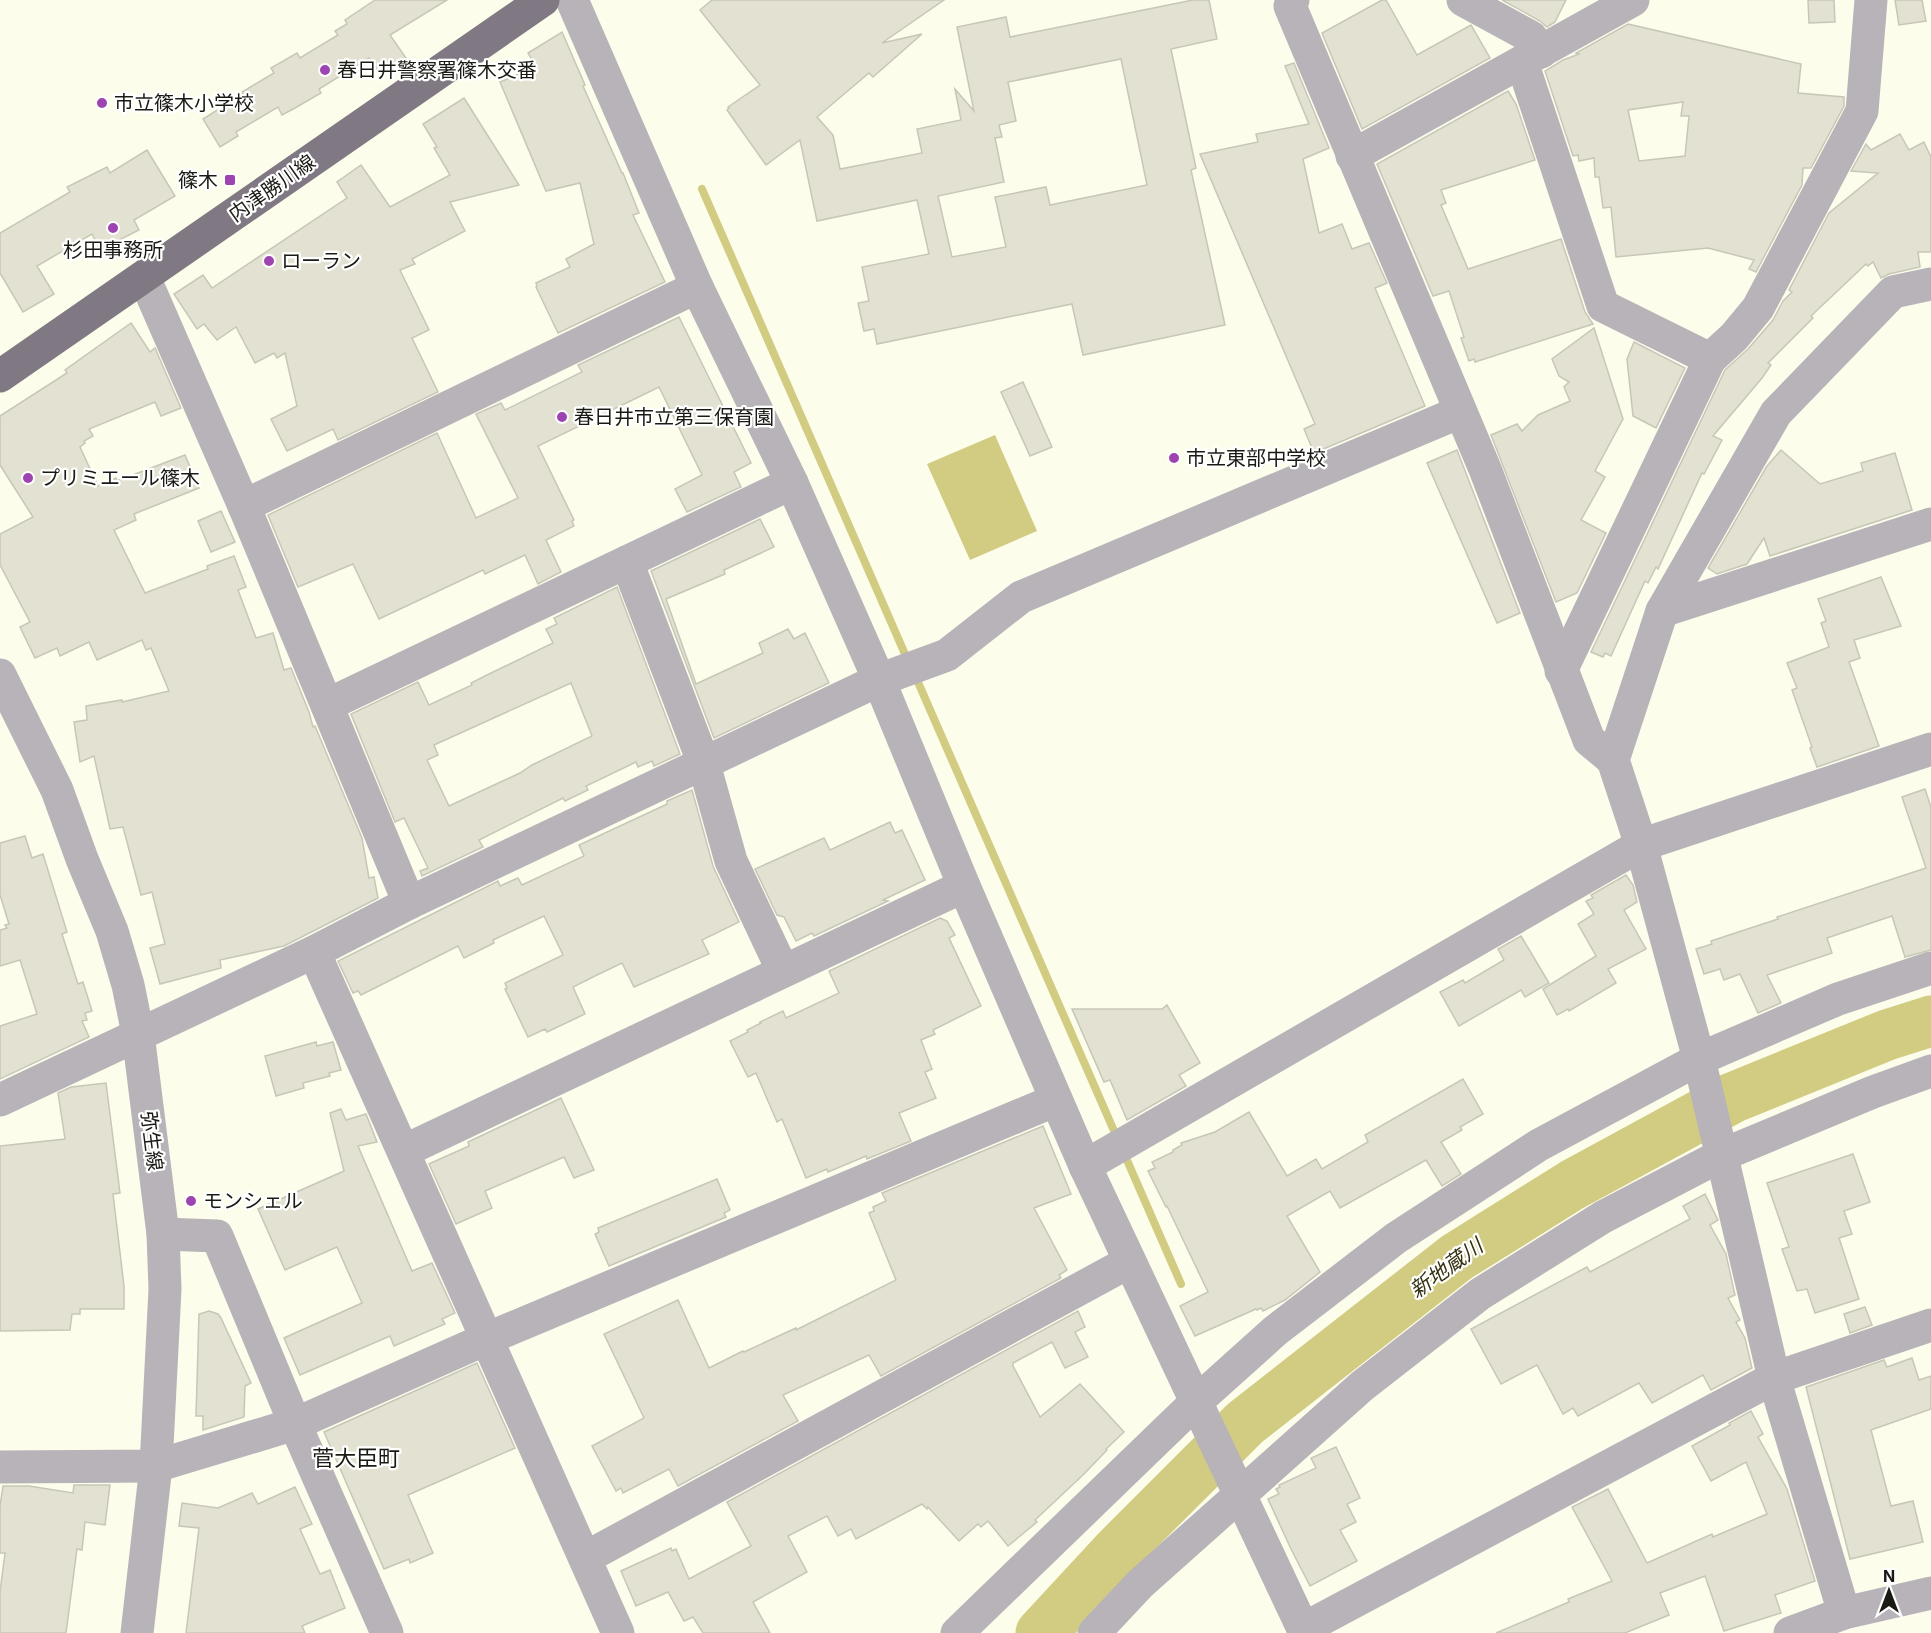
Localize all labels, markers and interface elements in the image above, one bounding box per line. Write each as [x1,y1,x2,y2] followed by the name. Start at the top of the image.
[337,58,537,82] place label: 春日井警察署篠木交番
[318,63,332,77] marker: 春日井警察署篠木交番
[114,91,254,115] place label: 市立篠木小学校
[95,96,109,110] marker: 市立篠木小学校
[224,149,320,227] street label: 内津勝川線
[178,168,218,192] place label: 篠木
[223,173,237,187] marker: 篠木
[106,221,120,235] marker: 杉田事務所
[63,238,163,262] place label: 杉田事務所
[281,249,361,273] place label: ローラン
[262,254,276,268] marker: ローラン
[574,405,774,429] place label: 春日井市立第三保育園
[555,410,569,424] marker: 春日井市立第三保育園
[1186,446,1326,470] place label: 市立東部中学校
[1167,451,1181,465] marker: 市立東部中学校
[40,466,200,490] place label: プリミエール篠木
[21,471,35,485] marker: プリミエール篠木
[136,1110,168,1172] street label: 弥生線
[203,1189,303,1213] place label: モンシェル
[184,1194,198,1208] marker: モンシェル
[1405,1232,1489,1303] water label: 新地蔵川
[312,1445,400,1471] district label: 菅大臣町
[1859,1561,1919,1621] north arrow
[1883,1566,1895,1586] text: N

